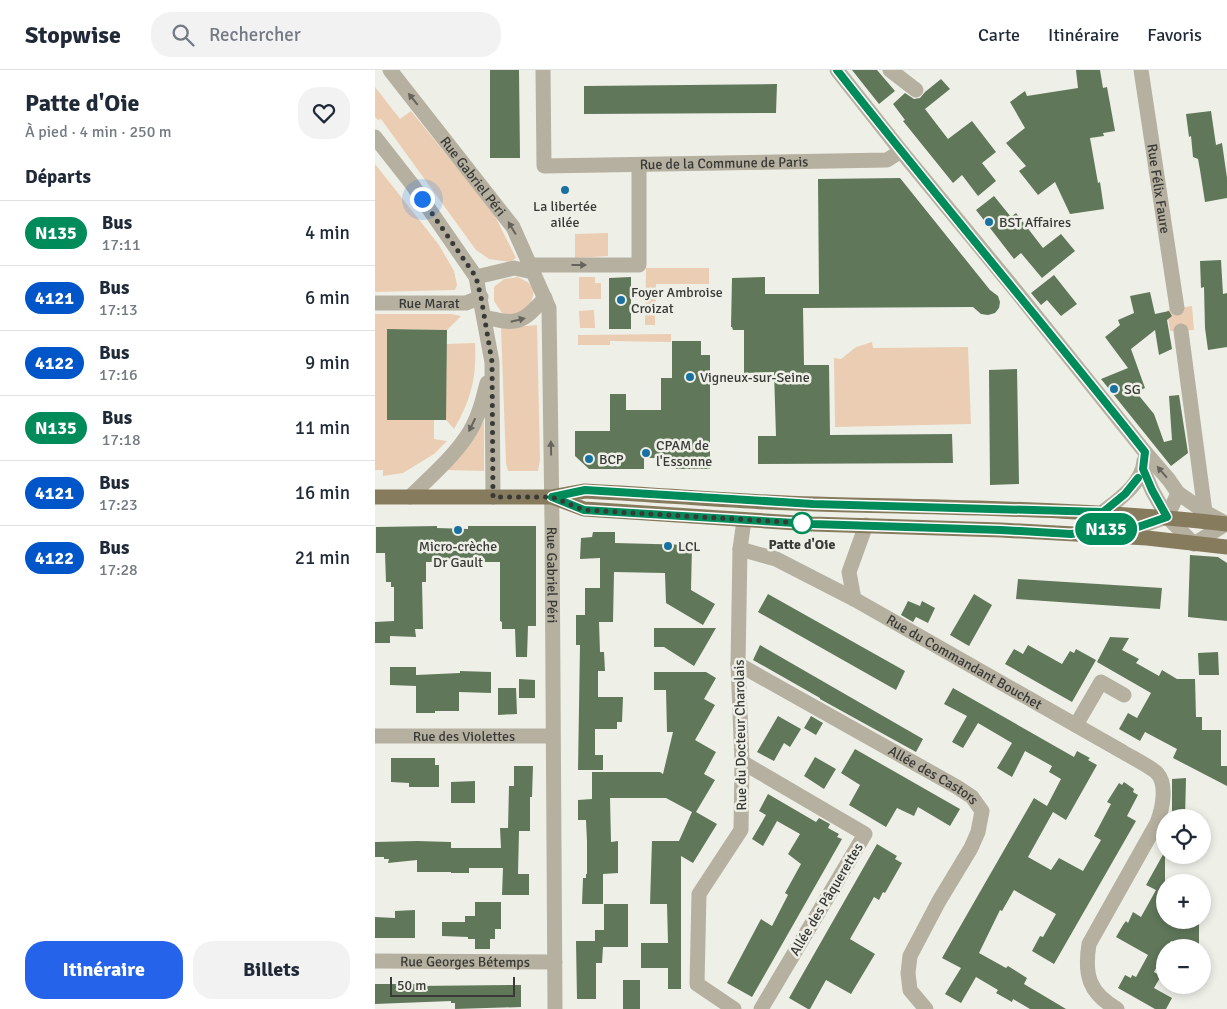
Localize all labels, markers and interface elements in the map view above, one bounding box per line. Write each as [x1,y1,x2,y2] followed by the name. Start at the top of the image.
[151,12,501,57] search box
[25,20,121,50] text: Stopwise
[169,21,197,49] icon: search
[209,23,301,47] text: Rechercher
[978,24,1020,46] text: Carte
[1048,24,1119,46] text: Itinéraire
[1147,24,1202,46] text: Favoris
[298,87,350,139] button: heart
[25,88,140,118] text: Patte d'Oie
[408,93,419,106] one-way arrow
[25,122,172,142] text: À pied · 4 min · 250 m
[436,133,509,220] street label: Rue Gabriel Péri
[1143,143,1174,235] street label: Rue Félix Faure
[639,153,808,173] street label: Rue de la Commune de Paris
[25,165,91,189] text: Départs
[559,184,571,196] marker: La libertée ailée
[410,187,435,212] your location
[533,198,597,231] place label: La libertée ailée
[102,211,132,235] text: Bus
[999,214,1071,231] place label: BST Affaires
[983,216,995,228] marker: BST Affaires
[305,221,350,245] text: 4 min
[508,221,517,234] one-way arrow
[35,222,77,244] text: N135
[102,235,141,255] text: 17:11
[571,261,587,269] one-way arrow
[99,276,129,300] text: Bus
[631,284,723,317] place label: Foyer Ambroise Croizat
[305,286,350,310] text: 6 min
[35,287,74,309] text: 4121
[615,294,627,306] marker: Foyer Ambroise Croizat
[398,295,460,312] street label: Rue Marat
[99,300,138,320] text: 17:13
[511,316,526,324] one-way arrow
[99,341,129,365] text: Bus
[305,351,350,375] text: 9 min
[35,352,74,374] text: 4122
[99,365,138,385] text: 17:16
[700,369,810,386] place label: Vigneux-sur-Seine
[684,371,696,383] marker: Vigneux-sur-Seine
[1124,381,1141,398] place label: SG
[1108,383,1120,395] marker: SG
[102,406,132,430] text: Bus
[295,416,350,440] text: 11 min
[35,417,77,439] text: N135
[468,418,476,432] one-way arrow
[102,430,141,450] text: 17:18
[656,437,712,470] place label: CPAM de l'Essonne
[547,440,555,456] one-way arrow
[640,447,652,459] marker: CPAM de l'Essonne
[599,451,624,468] place label: BCP
[583,453,595,465] marker: BCP
[1157,466,1168,479] one-way arrow
[99,471,129,495] text: Bus
[295,481,350,505] text: 16 min
[35,482,74,504] text: 4121
[99,495,138,515] text: 17:23
[791,512,813,534] marker: Patte d'Oie
[1071,513,1141,545] line badge: N135
[1085,518,1127,540] text: N135
[452,524,464,536] marker: Micro-crèche Dr Gault
[543,527,561,623] street label: Rue Gabriel Péri
[99,536,129,560] text: Bus
[769,536,835,553] place label: Patte d'Oie
[419,538,497,571] place label: Micro-crèche Dr Gault
[678,538,701,555] place label: LCL
[662,540,674,552] marker: LCL
[295,546,350,570] text: 21 min
[35,547,74,569] text: 4122
[99,560,138,580] text: 17:28
[883,611,1045,713] street label: Rue du Commandant Bouchet
[731,659,750,811] street label: Rue du Docteur Charolais
[413,728,515,745] street label: Rue des Violettes
[885,742,982,808] street label: Allée des Castors
[1156,809,1211,994] map controls
[1156,809,1211,864] button: locate
[786,840,867,959] street label: Allée des Pâquerettes
[1156,874,1211,929] button: +
[1156,939,1211,994] button: −
[25,941,183,999] button: Itinéraire
[193,941,350,999] button: Billets
[400,953,530,971] street label: Rue Georges Bétemps
[390,974,515,997] scale bar
[397,977,426,994] text: 50 m

